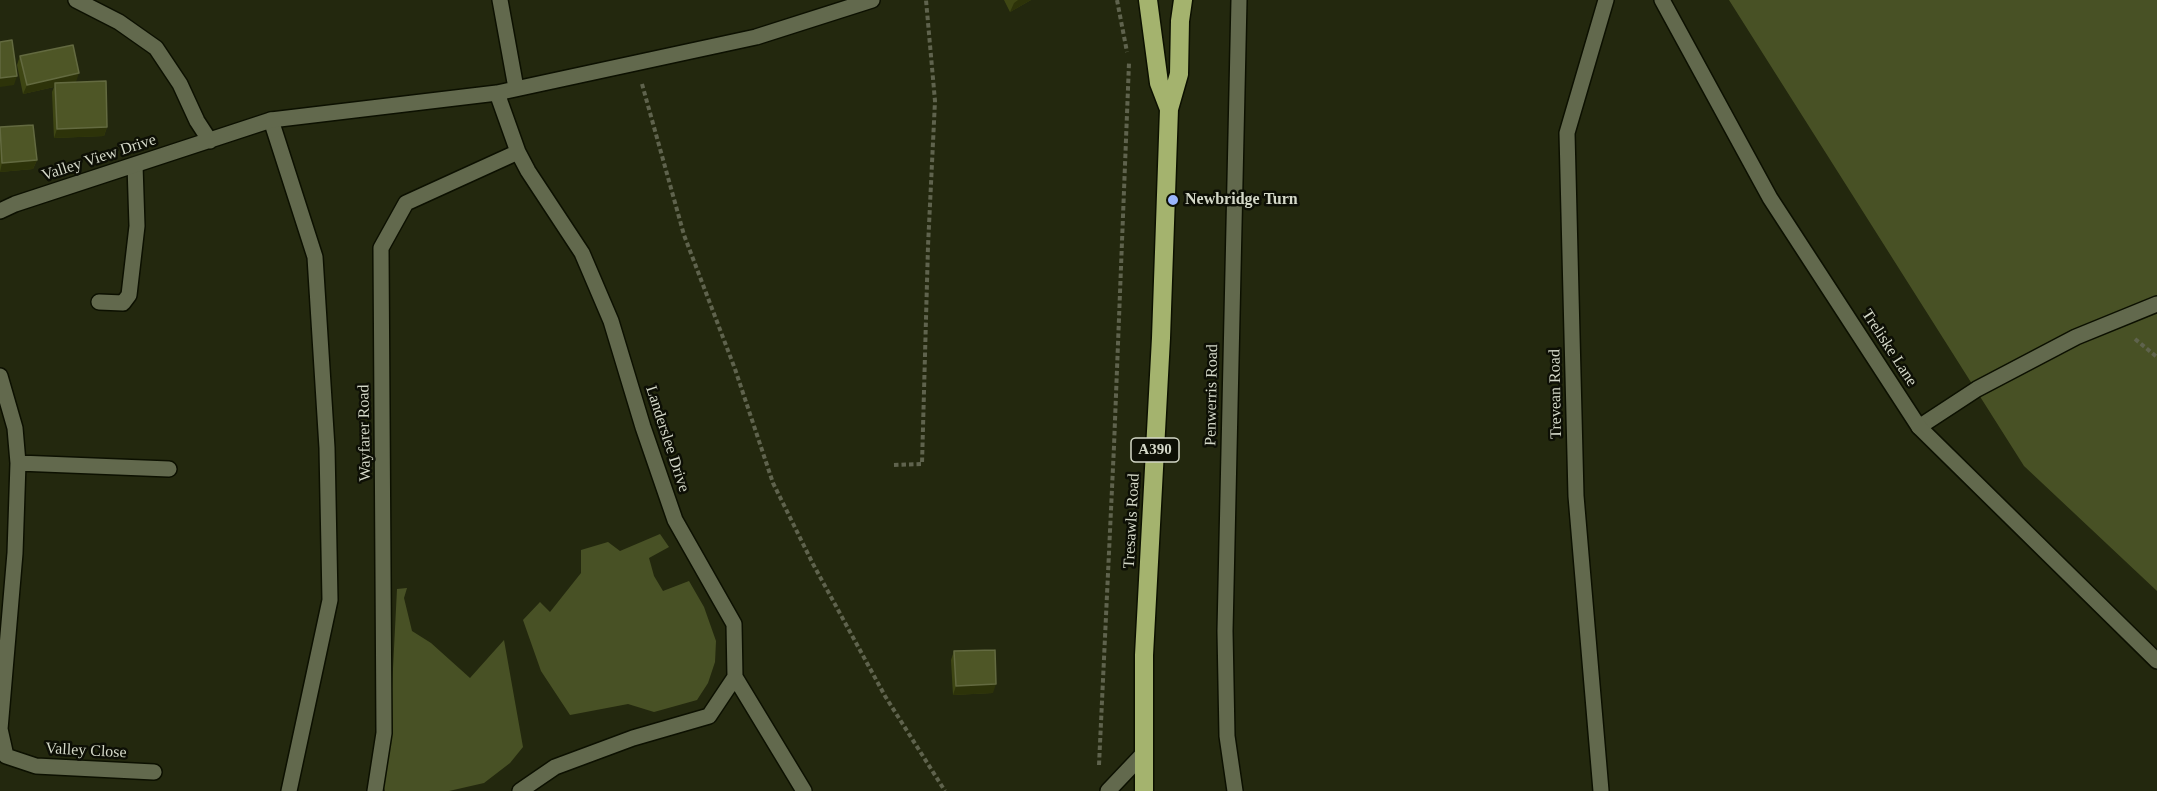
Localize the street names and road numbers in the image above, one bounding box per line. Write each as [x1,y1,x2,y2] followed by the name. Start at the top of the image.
[39,130,159,186] street label: Valley View Drive
[1857,306,1921,390] street label: Treliske Lane
[1202,344,1222,446] street label: Penwerris Road
[1546,349,1566,439] street label: Trevean Road
[641,383,693,495] street label: Landerslee Drive
[355,384,375,482] street label: Wayfarer Road
[1131,438,1179,462] road number: A390
[1120,473,1144,569] street label: Tresawls Road
[45,739,127,763] street label: Valley Close

